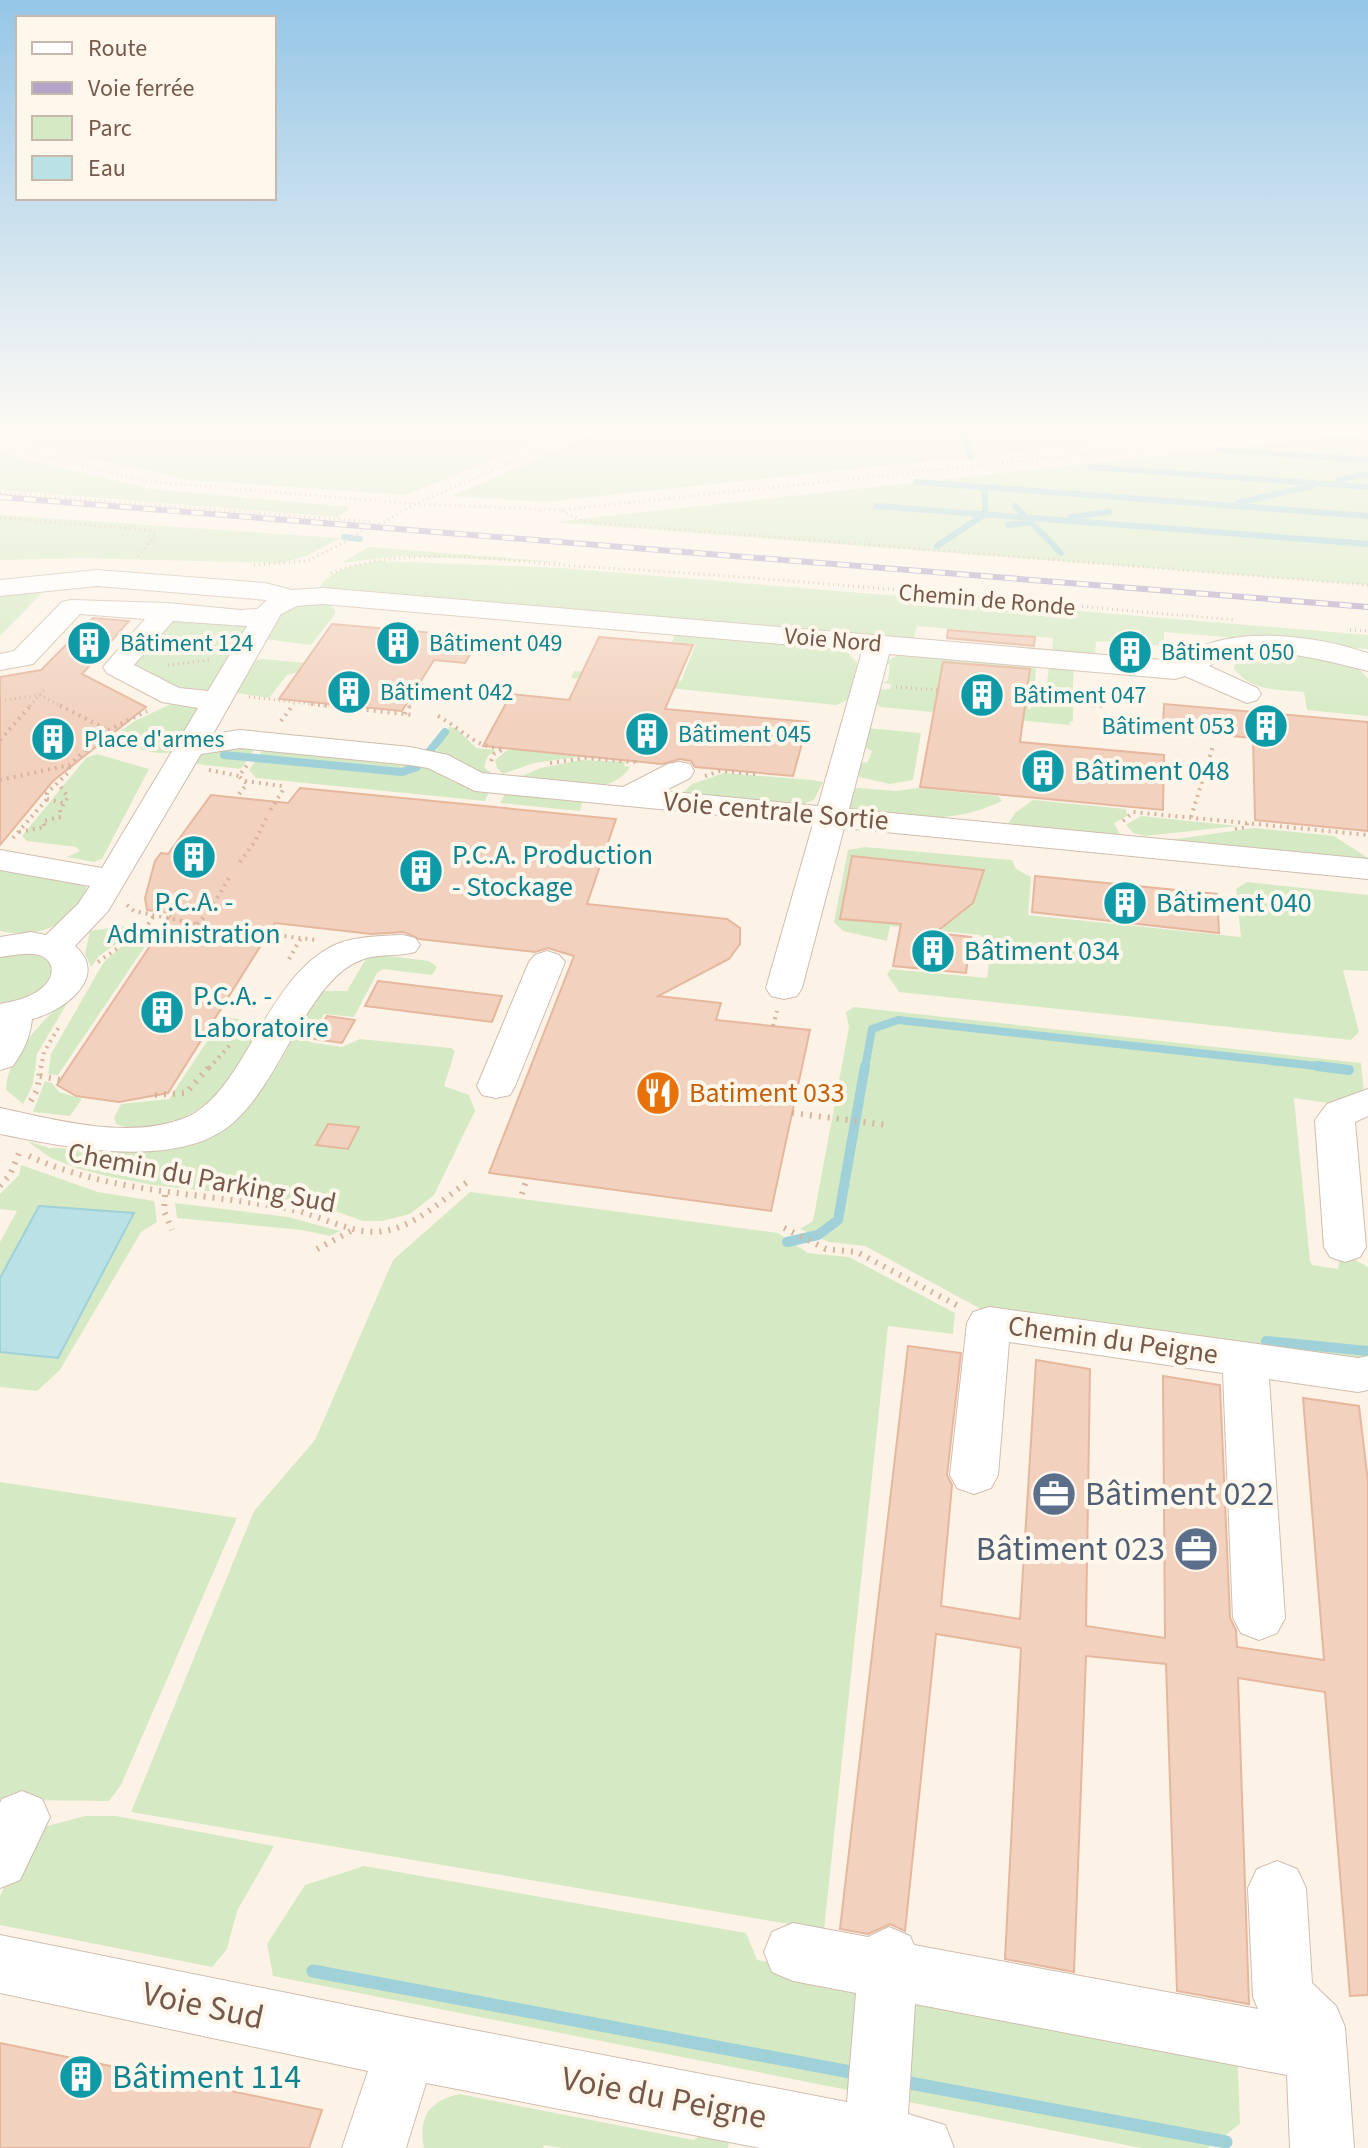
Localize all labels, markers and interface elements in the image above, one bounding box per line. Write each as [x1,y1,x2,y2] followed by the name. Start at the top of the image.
[16,16,276,200] legend
[88,31,147,66] text: Route
[88,71,195,106] text: Voie ferrée
[88,111,132,146] text: Parc
[88,151,126,186] text: Eau
[897,575,1077,625] street label: Chemin de Ronde
[783,618,883,662] street label: Voie Nord
[65,619,113,667] building icon: Bâtiment 124
[374,619,422,667] building icon: Bâtiment 049
[120,626,254,661] place label: Bâtiment 124
[429,626,563,661] place label: Bâtiment 049
[1106,628,1154,676] building icon: Bâtiment 050
[1161,635,1295,670] place label: Bâtiment 050
[325,668,373,716] building icon: Bâtiment 042
[958,671,1006,719] building icon: Bâtiment 047
[380,675,514,710] place label: Bâtiment 042
[1013,678,1147,713] place label: Bâtiment 047
[1242,702,1290,750] building icon: Bâtiment 053
[1101,709,1235,744] place label: Bâtiment 053
[623,710,671,758] building icon: Bâtiment 045
[29,715,77,763] building icon: Place d'armes
[678,717,812,752] place label: Bâtiment 045
[84,722,225,757] place label: Place d'armes
[1019,747,1067,795] building icon: Bâtiment 048
[1074,751,1230,791] place label: Bâtiment 048
[662,781,890,841] street label: Voie centrale Sortie
[170,833,218,881] building icon: P.C.A. - Administration
[452,835,653,907] place label: P.C.A. Production - Stockage
[397,847,445,895] building icon: P.C.A. Production - Stockage
[1101,879,1149,927] building icon: Bâtiment 040
[107,882,281,954] place label: P.C.A. - Administration
[1156,883,1312,923] place label: Bâtiment 040
[909,927,957,975] building icon: Bâtiment 034
[964,931,1120,971] place label: Bâtiment 034
[193,976,329,1048] place label: P.C.A. - Laboratoire
[138,988,186,1036] building icon: P.C.A. - Laboratoire
[634,1069,682,1117] restaurant icon: Batiment 033
[689,1073,845,1113] place label: Batiment 033
[64,1132,340,1224] street label: Chemin du Parking Sud
[1005,1305,1221,1375] street label: Chemin du Peigne
[1030,1470,1078,1518] office icon: Bâtiment 022
[1085,1470,1274,1519] place label: Bâtiment 022
[976,1525,1165,1574] place label: Bâtiment 023
[1172,1525,1220,1573] office icon: Bâtiment 023
[138,1969,268,2043] street label: Voie Sud
[57,2053,105,2101] building icon: Bâtiment 114
[112,2053,301,2102] place label: Bâtiment 114
[557,2054,771,2142] street label: Voie du Peigne

